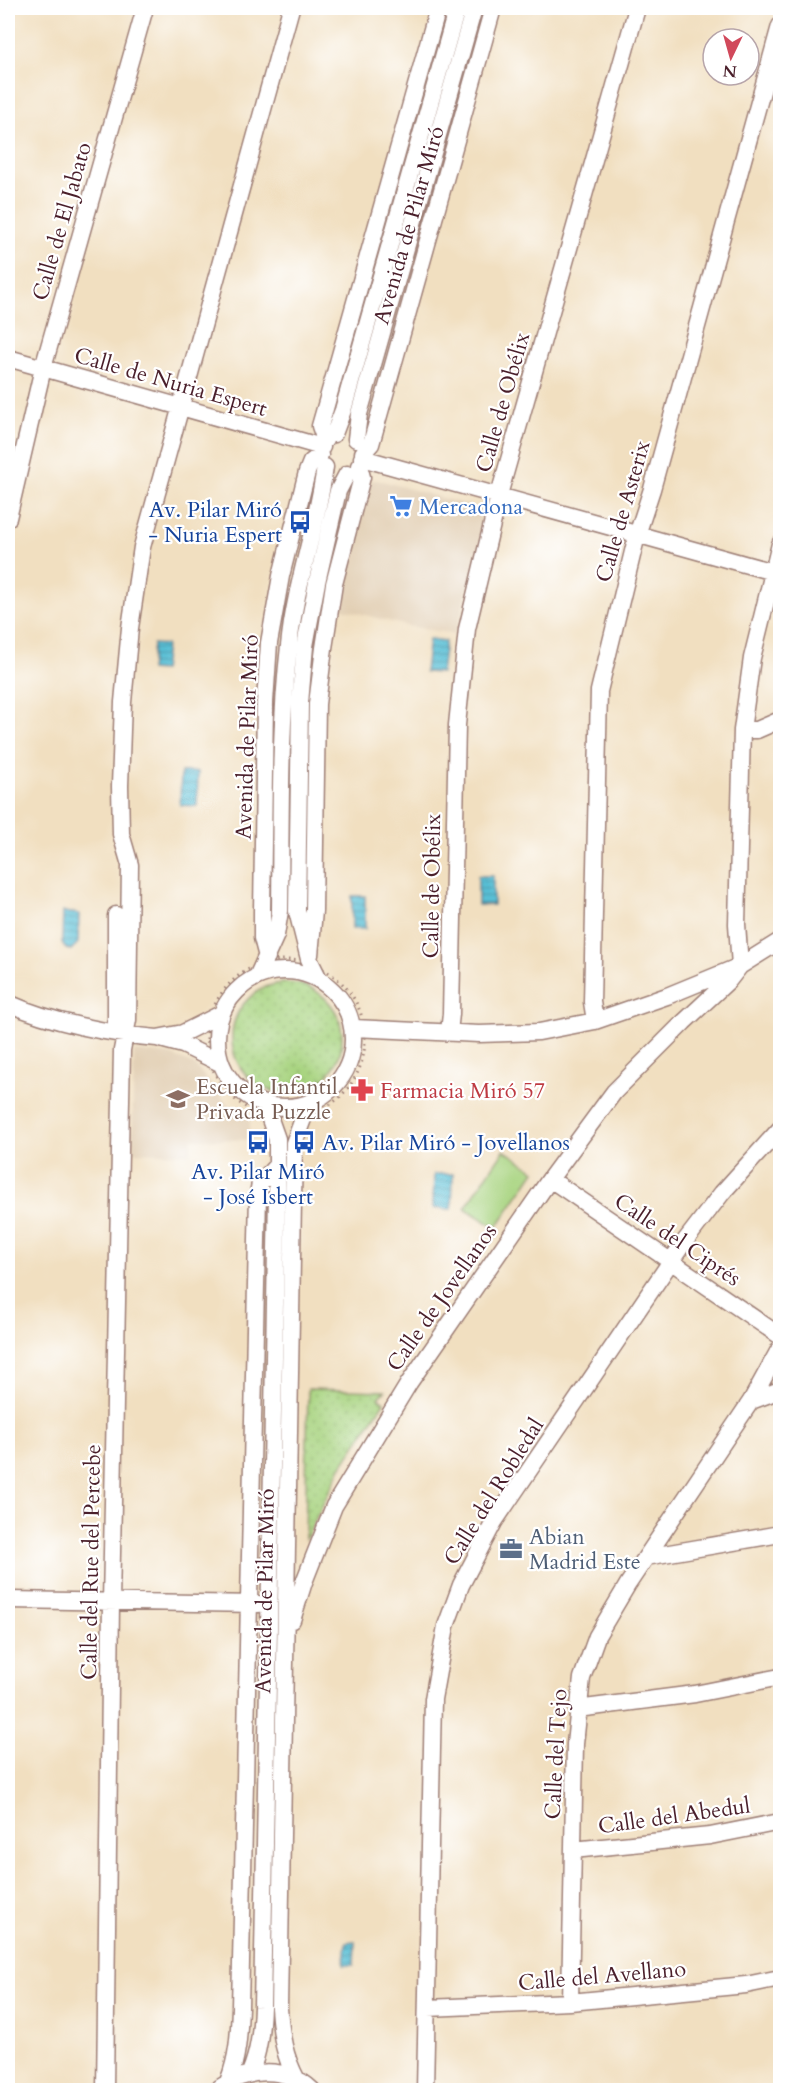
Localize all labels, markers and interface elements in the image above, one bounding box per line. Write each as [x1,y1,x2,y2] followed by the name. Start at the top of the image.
[701,27,761,87] north arrow
[722,59,738,83] text: N
[366,122,452,328] street label: Avenida de Pilar Miró
[25,139,99,304] street label: Calle de El Jabato
[469,329,537,476] street label: Calle de Obélix
[71,340,271,424] street label: Calle de Nuria Espert
[588,437,658,586] street label: Calle de Asterix
[419,492,523,522] place label: Mercadona
[388,493,414,519] supermarket icon: Mercadona
[148,495,282,550] place label: Av. Pilar Miró - Nuria Espert
[287,509,313,535] bus stop icon: Av. Pilar Miró - Nuria Espert
[228,634,266,840] street label: Avenida de Pilar Miró
[416,813,448,959] street label: Calle de Obélix
[196,1072,338,1127] place label: Escuela Infantil Privada Puzzle
[380,1076,545,1106] place label: Farmacia Miró 57
[349,1077,375,1103] pharmacy icon: Farmacia Miró 57
[165,1086,191,1112] school or university icon: Escuela Infantil Privada Puzzle
[322,1128,570,1158] place label: Av. Pilar Miró - Jovellanos
[245,1129,271,1155] bus stop icon: Av. Pilar Miró - José Isbert
[291,1129,317,1155] bus stop icon: Av. Pilar Miró - Jovellanos
[191,1157,325,1212] place label: Av. Pilar Miró - José Isbert
[608,1186,747,1293] street label: Calle del Ciprés
[380,1218,504,1377] street label: Calle de Jovellanos
[437,1412,551,1571] street label: Calle del Robledal
[74,1444,108,1680] street label: Calle del Rue del Percebe
[248,1488,282,1694] street label: Avenida de Pilar Miró
[529,1522,641,1577] place label: Abian Madrid Este
[498,1536,524,1562] office icon: Abian Madrid Este
[538,1688,574,1820] street label: Calle del Tejo
[596,1790,753,1842] street label: Calle del Abedul
[517,1954,687,1998] street label: Calle del Avellano

